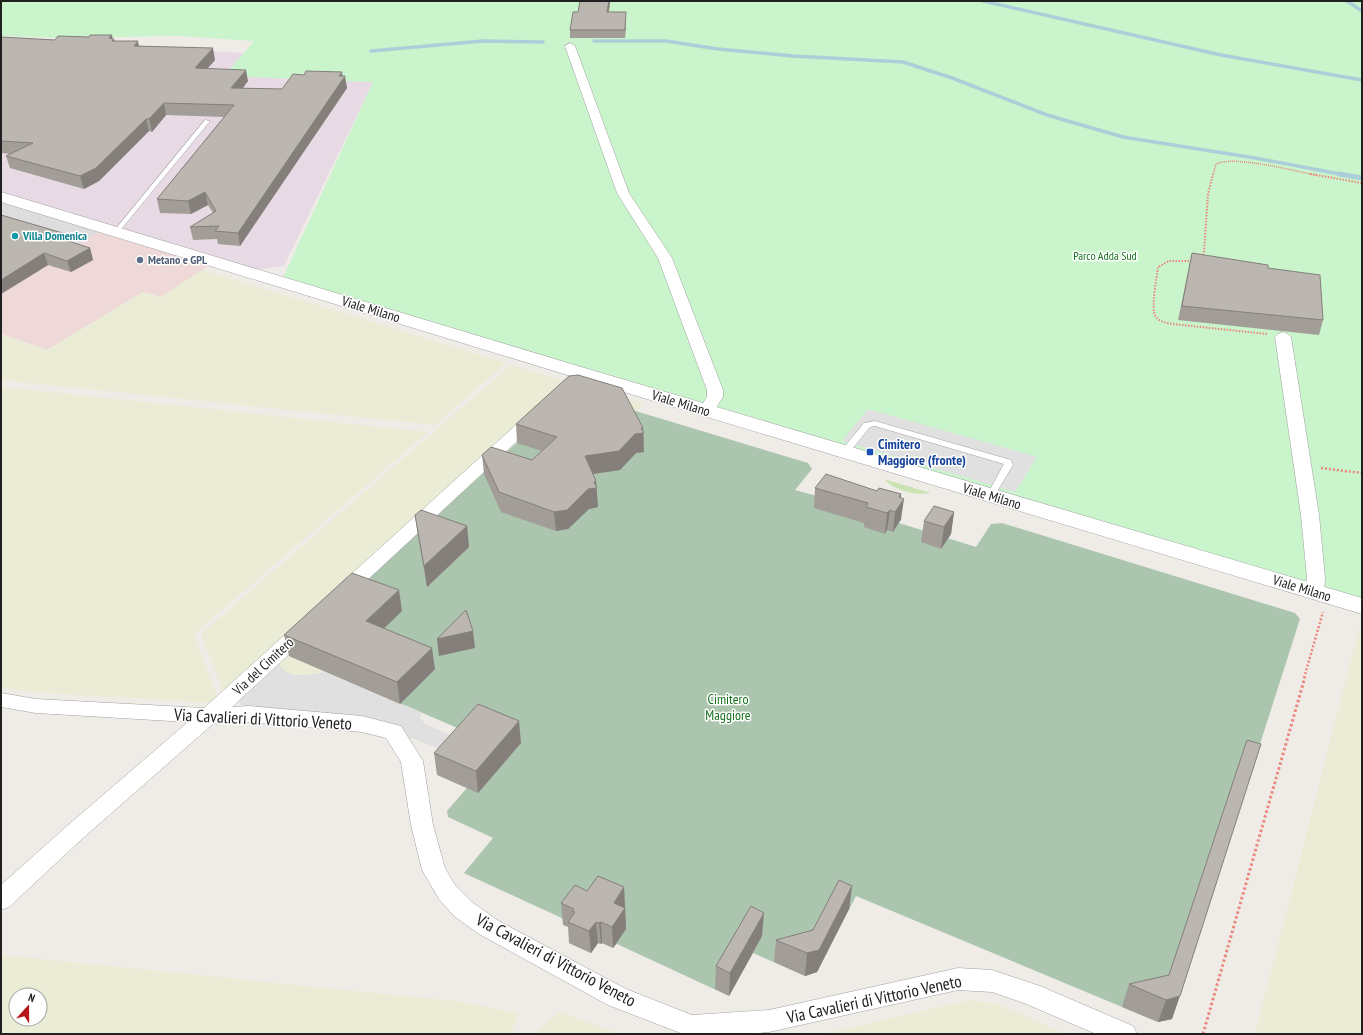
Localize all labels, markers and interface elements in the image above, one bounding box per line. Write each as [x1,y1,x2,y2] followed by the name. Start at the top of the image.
[22,228,87,243] place label: Villa Domenica
[10,231,20,241] marker: Villa Domenica
[1073,248,1137,263] park label: Parco Adda Sud
[148,252,207,267] place label: Metano e GPL
[135,255,145,265] marker: Metano e GPL
[339,291,402,326] street label: Viale Milano
[649,385,712,420] street label: Viale Milano
[878,435,966,469] place label: Cimitero Maggiore (fronte)
[865,447,875,457] marker: Cimitero Maggiore (fronte)
[960,478,1023,513] street label: Viale Milano
[1270,570,1333,605] street label: Viale Milano
[228,633,297,700] street label: Via del Cimitero
[705,690,751,724] park label: Cimitero Maggiore
[173,703,352,735] street label: Via Cavalieri di Vittorio Veneto
[471,908,640,1012] street label: Via Cavalieri di Vittorio Veneto
[784,970,963,1028] street label: Via Cavalieri di Vittorio Veneto
[8,987,48,1027] north arrow
[26,990,37,1005] text: N

